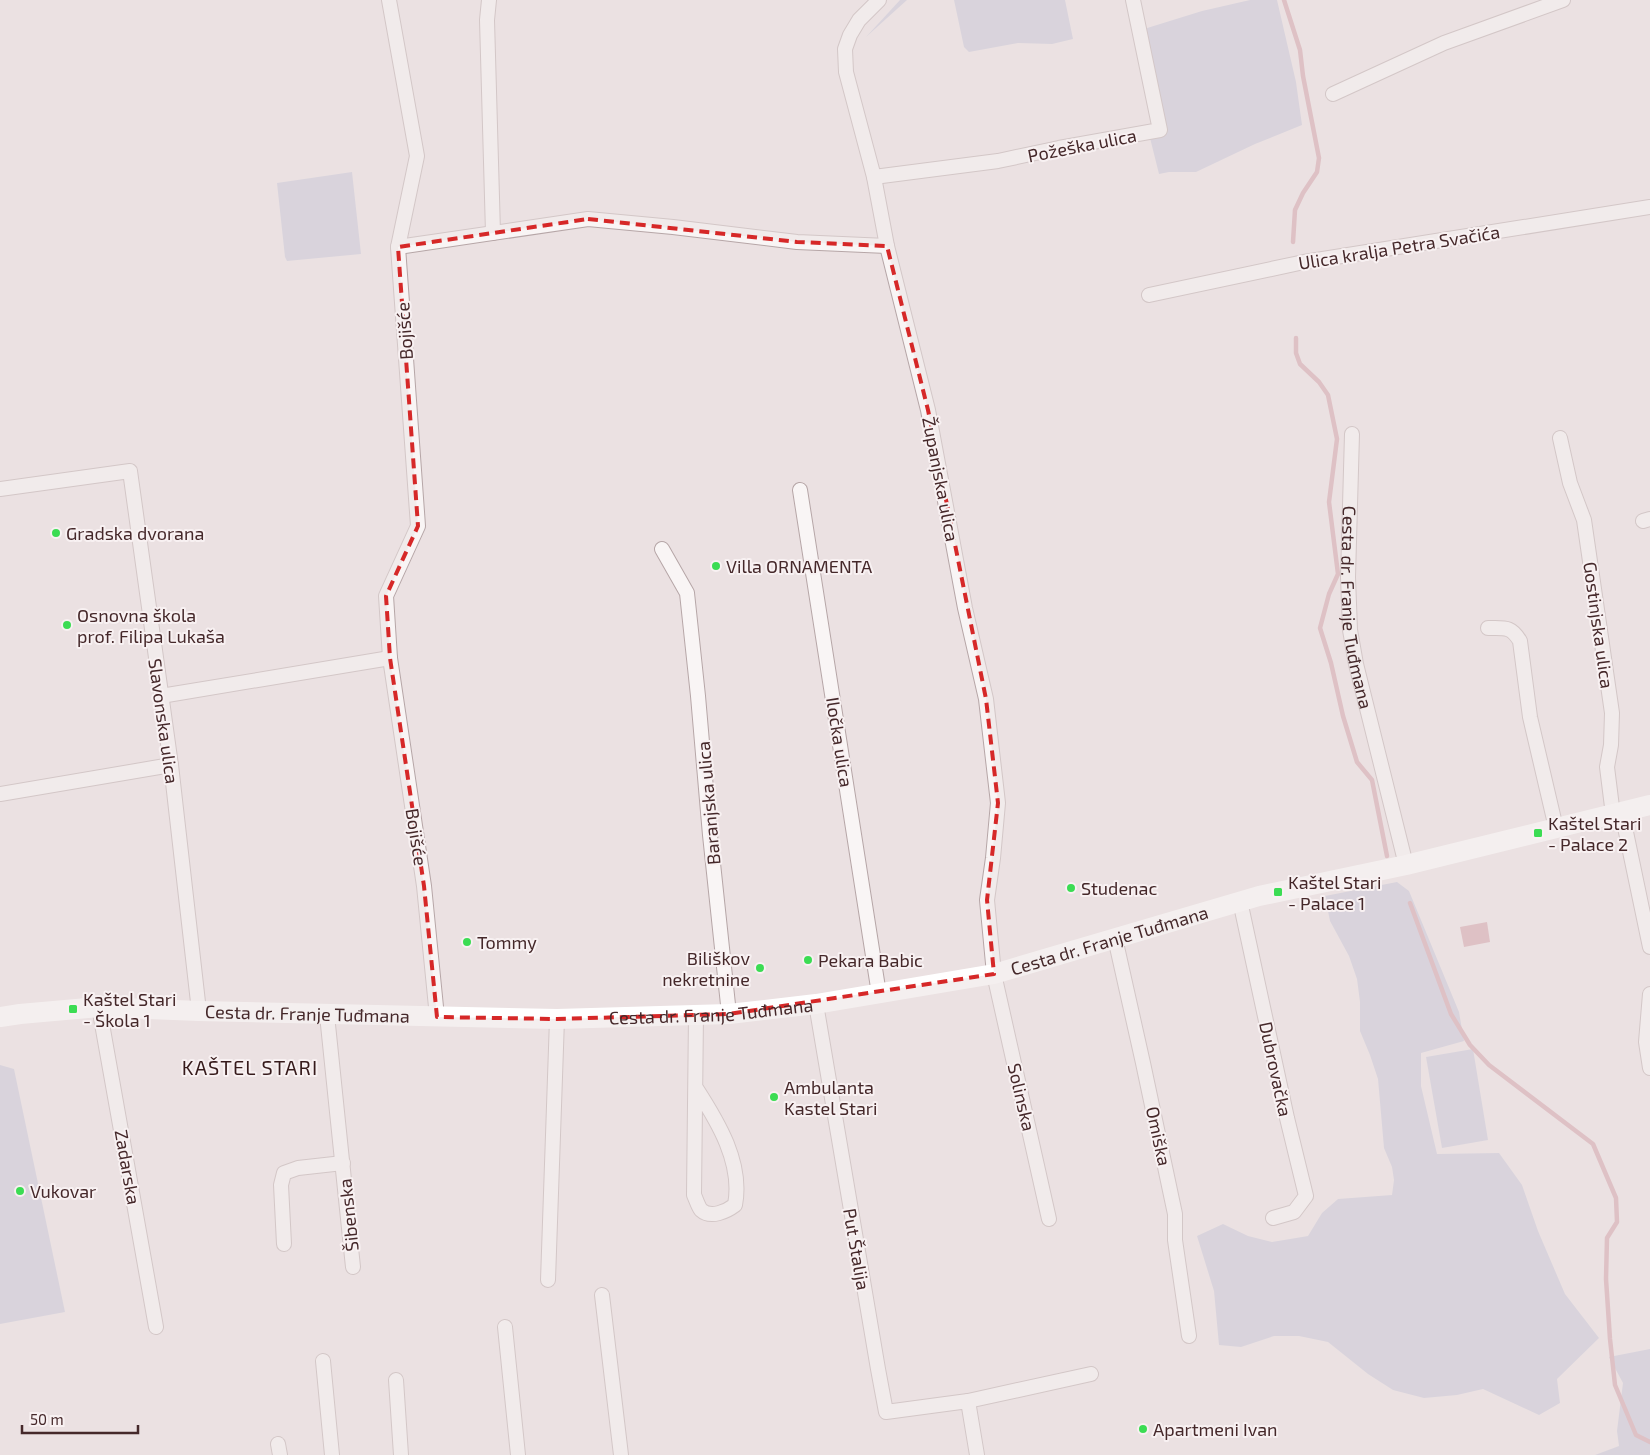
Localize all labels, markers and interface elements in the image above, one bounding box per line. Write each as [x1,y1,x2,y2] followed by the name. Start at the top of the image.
[1026,124,1138,166] street label: Požeška ulica
[1297,220,1501,274] street label: Ulica kralja Petra Svačića
[391,301,417,361] street label: Bojišće
[918,415,964,543] street label: Županjska ulica
[1337,505,1378,711] street label: Cesta dr. Franje Tuđmana
[66,522,204,544] place label: Gradska dvorana
[50,527,62,539] marker: Gradska dvorana
[726,555,873,577] place label: Villa ORNAMENTA
[710,560,722,572] marker: Villa ORNAMENTA
[1579,560,1619,690] street label: Gostinjska ulica
[77,604,225,647] place label: Osnovna škola prof. Filipa Lukaša
[61,619,73,631] marker: Osnovna škola prof. Filipa Lukaša
[144,657,184,785] street label: Slavonska ulica
[822,695,858,789] street label: Iločka ulica
[692,740,724,866] street label: Baranjska ulica
[402,807,432,867] street label: Bojišće
[1548,812,1642,855] place label: Kaštel Stari - Palace 2
[1532,827,1544,839] marker: Kaštel Stari - Palace 2
[1288,871,1382,914] place label: Kaštel Stari - Palace 1
[1081,877,1157,899] place label: Studenac
[1065,882,1077,894] marker: Studenac
[1272,886,1284,898] marker: Kaštel Stari - Palace 1
[1008,901,1211,980] street label: Cesta dr. Franje Tuđmana
[477,931,537,953] place label: Tommy
[461,936,473,948] marker: Tommy
[662,947,750,990] place label: Biliškov nekretnine
[818,949,923,971] place label: Pekara Babic
[802,954,814,966] marker: Pekara Babic
[754,962,766,974] marker: Biliškov nekretnine
[83,988,177,1031] place label: Kaštel Stari - Škola 1
[609,993,814,1028] street label: Cesta dr. Franje Tuđmana
[205,1000,410,1027] street label: Cesta dr. Franje Tuđmana
[67,1003,79,1015] marker: Kaštel Stari - Škola 1
[1255,1019,1297,1119] street label: Dubrovačka
[182,1055,318,1079] district label: KAŠTEL STARI
[1004,1061,1040,1133] street label: Solinska
[784,1076,878,1119] place label: Ambulanta Kastel Stari
[768,1091,780,1103] marker: Ambulanta Kastel Stari
[1142,1104,1176,1168] street label: Omiška
[111,1128,145,1206] street label: Zadarska
[333,1177,363,1253] street label: Šibenska
[30,1180,96,1202] place label: Vukovar
[14,1185,26,1197] marker: Vukovar
[839,1206,875,1292] street label: Put Štalija
[22,1402,139,1434] scale bar
[30,1410,64,1428] text: 50 m
[1153,1418,1277,1440] place label: Apartmeni Ivan
[1137,1423,1149,1435] marker: Apartmeni Ivan

